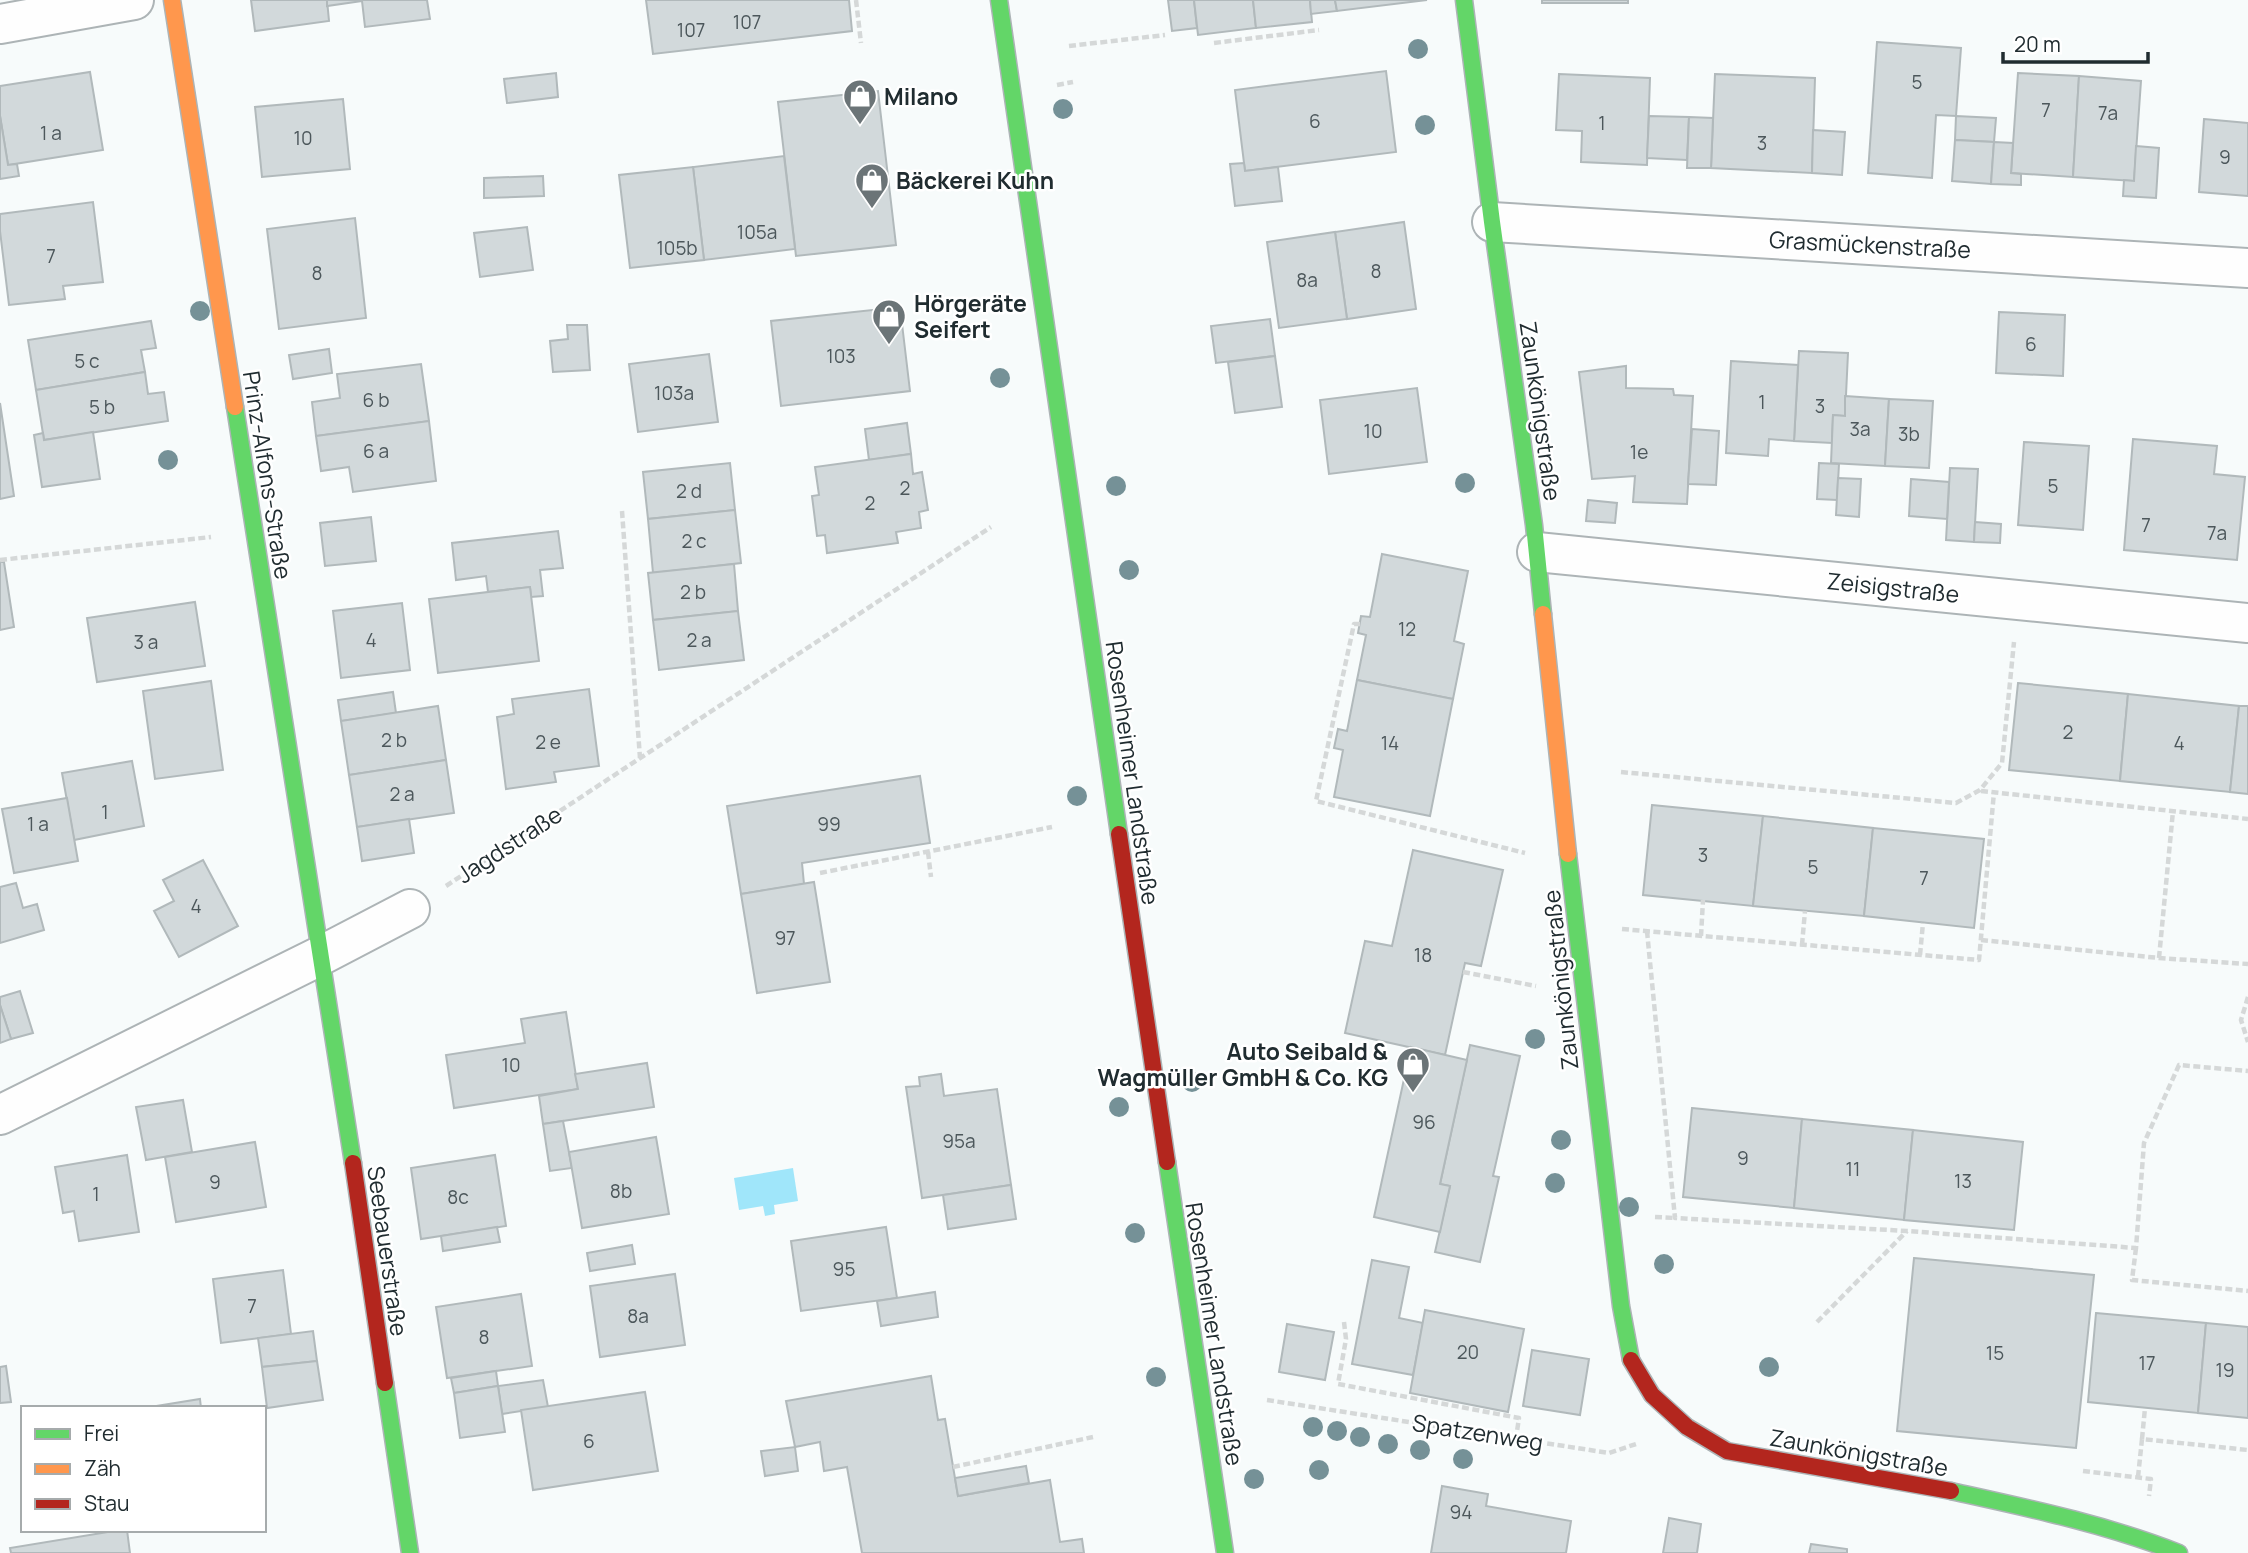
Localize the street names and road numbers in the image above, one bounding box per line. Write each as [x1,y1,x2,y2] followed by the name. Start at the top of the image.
[1768,223,1972,265] street label: Grasmückenstraße
[1513,319,1569,503] street label: Zaunkönigstraße
[236,369,300,581] street label: Prinz-Alfons-Straße
[1825,564,1961,610] street label: Zeisigstraße
[1099,639,1167,907] street label: Rosenheimer Landstraße
[450,798,568,890] street label: Jagdstraße
[1535,888,1585,1072] street label: Zaunkönigstraße
[360,1164,416,1338] street label: Seebauerstraße
[1178,1200,1252,1468] street label: Rosenheimer Landstraße
[1410,1406,1546,1458] street label: Spatzenweg
[1767,1421,1951,1483] street label: Zaunkönigstraße

